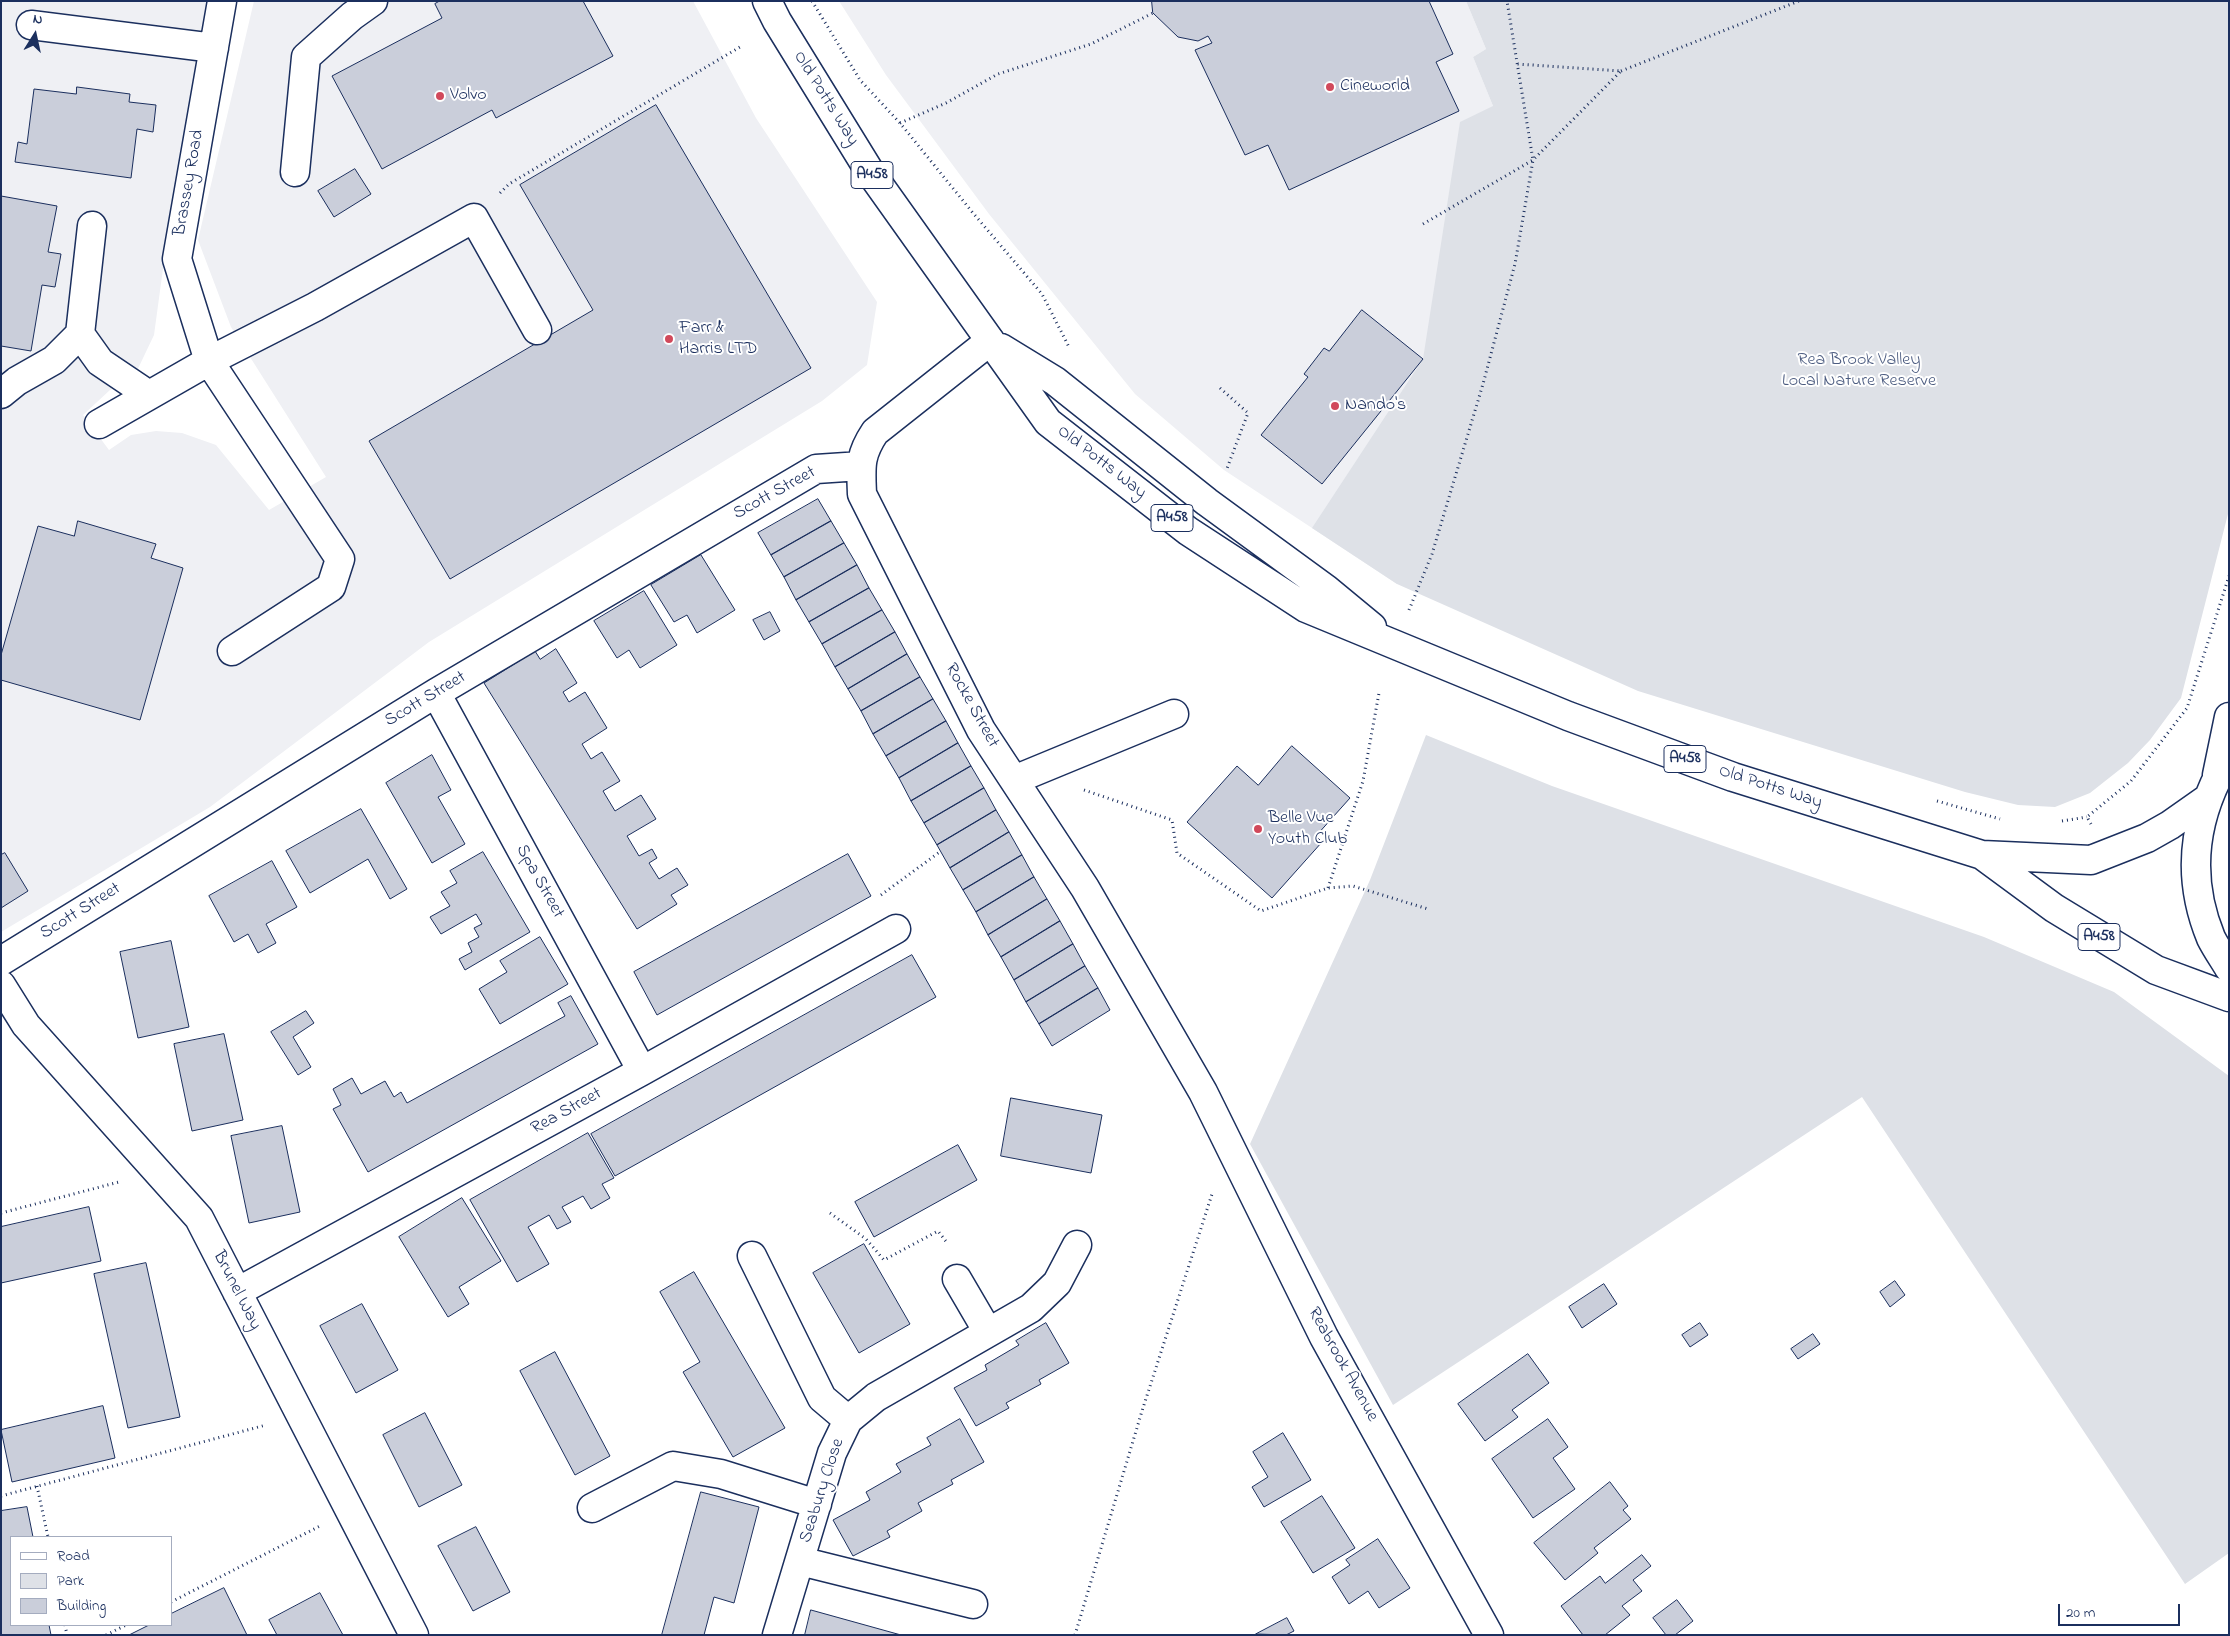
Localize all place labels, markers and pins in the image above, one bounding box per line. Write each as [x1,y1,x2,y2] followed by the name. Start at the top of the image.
[1340,76,1410,98] place label: Cineworld
[1324,81,1336,93] marker: Cineworld
[450,85,487,107] place label: Volvo
[434,90,446,102] marker: Volvo
[679,318,757,360] place label: Farr & Harris LTD
[663,333,675,345] marker: Farr & Harris LTD
[1345,395,1406,417] place label: Nando's
[1329,400,1341,412] marker: Nando's
[1268,808,1347,851] place label: Belle Vue Youth Club
[1252,823,1264,835] marker: Belle Vue Youth Club

